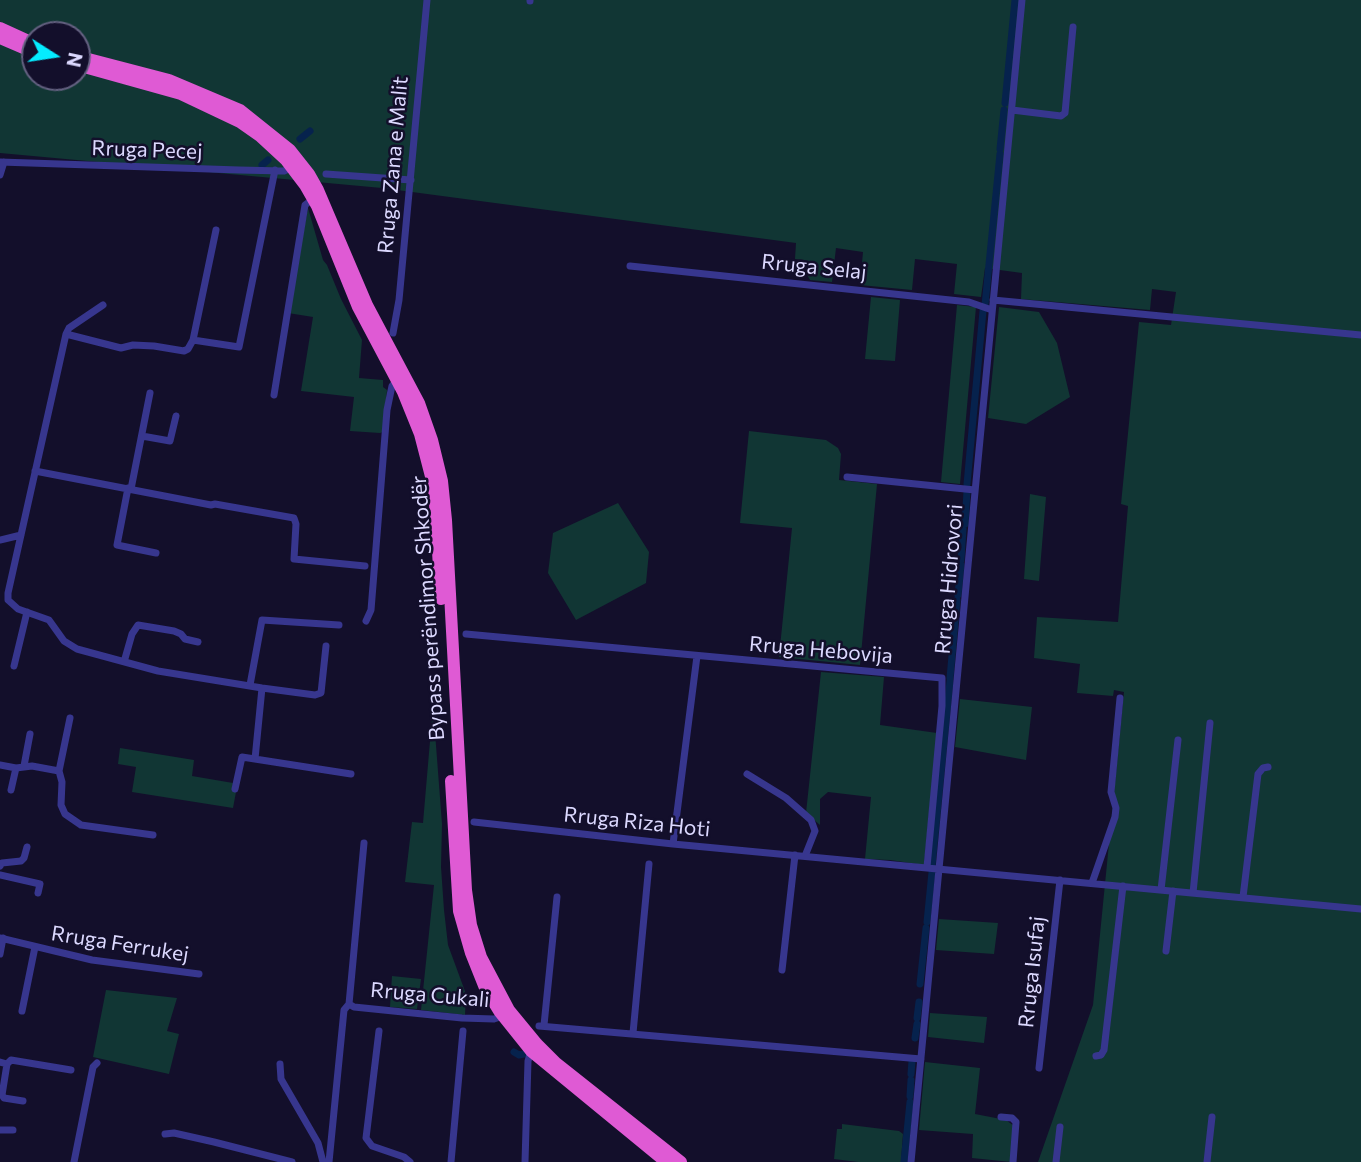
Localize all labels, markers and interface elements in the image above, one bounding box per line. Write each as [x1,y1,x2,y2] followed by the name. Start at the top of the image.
[21,21,91,91] north arrow
[62,51,88,69] text: N
[373,75,413,255] street label: Rruga Zana e Malit
[91,135,203,165] street label: Rruga Pecej
[760,249,868,285] street label: Rruga Selaj
[406,475,450,741] street label: Bypass perëndimor Shkodër
[930,503,968,655] street label: Rruga Hidrovori
[748,631,894,669] street label: Rruga Hebovija
[562,802,712,842] street label: Rruga Riza Hoti
[1014,915,1050,1029] street label: Rruga Isufaj
[49,921,191,967] street label: Rruga Ferrukej
[369,977,491,1013] street label: Rruga Cukali

